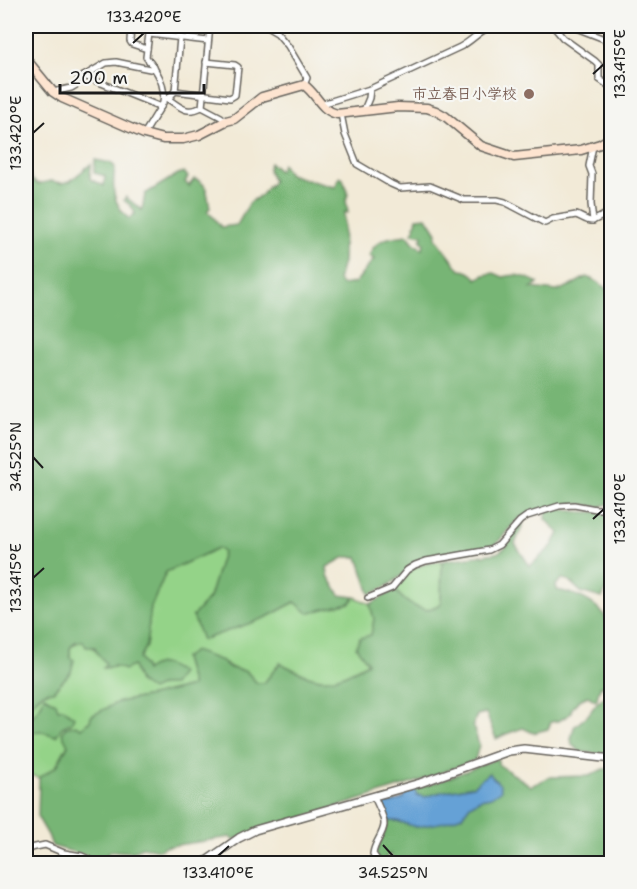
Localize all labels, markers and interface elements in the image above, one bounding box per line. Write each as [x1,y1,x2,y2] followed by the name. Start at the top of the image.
[107,7,181,27] text: 133.420°E
[610,29,630,99] text: 133.415°E
[60,57,204,95] scale bar
[69,66,128,90] text: 200 m
[412,84,517,104] place label: 市立春日小学校
[522,87,536,101] marker: 市立春日小学校
[6,96,26,170] text: 133.420°E
[6,422,26,492] text: 34.525°N
[610,473,630,545] text: 133.410°E
[6,543,26,613] text: 133.415°E
[182,863,254,883] text: 133.410°E
[358,863,428,883] text: 34.525°N

